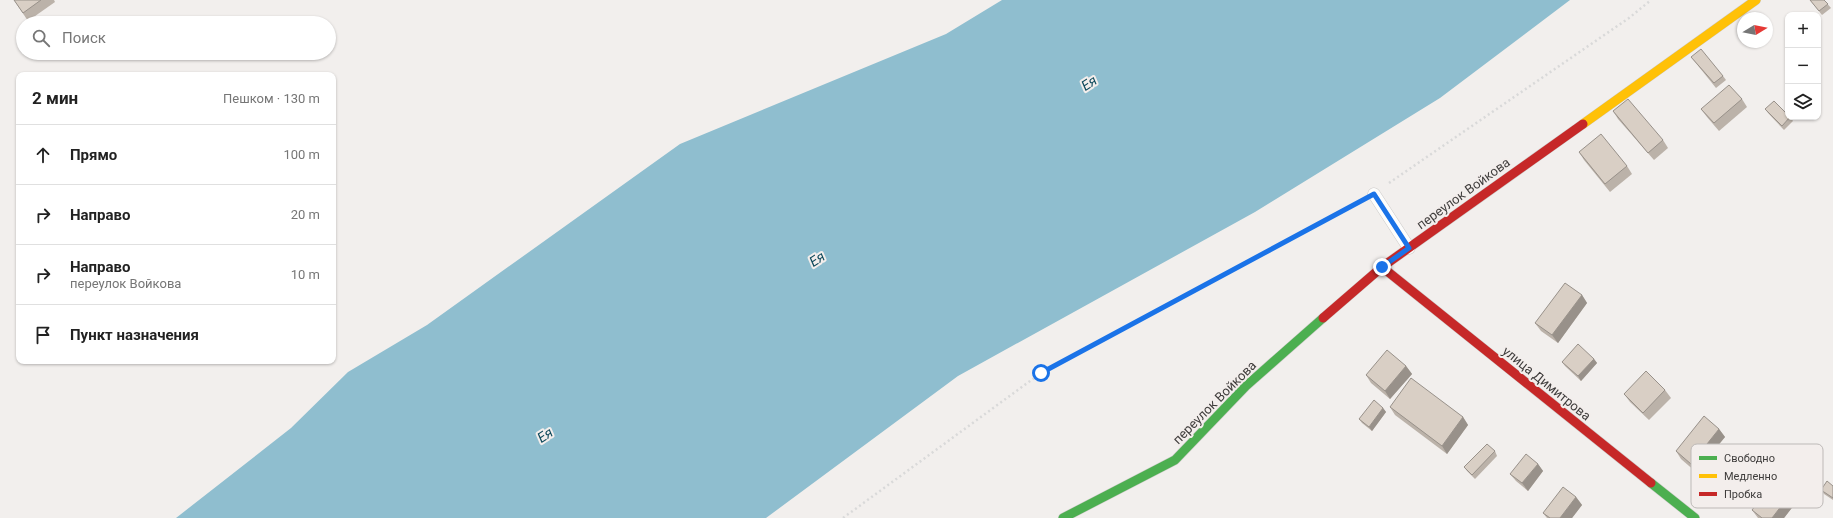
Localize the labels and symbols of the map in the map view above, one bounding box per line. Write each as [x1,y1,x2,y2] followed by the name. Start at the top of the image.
[1737,12,1773,48] north arrow
[1078,72,1100,94] water label: Ея
[1414,155,1513,232] street label: переулок Войкова
[806,248,828,270] water label: Ея
[1373,258,1391,276] route end
[1500,343,1594,423] street label: улица Димитрова
[1170,358,1259,447] street label: переулок Войкова
[1032,364,1050,382] route start
[534,424,556,446] water label: Ея
[1691,444,1823,508] legend
[1724,452,1775,465] text: Свободно
[1724,470,1777,483] text: Медленно
[1724,488,1762,501] text: Пробка

